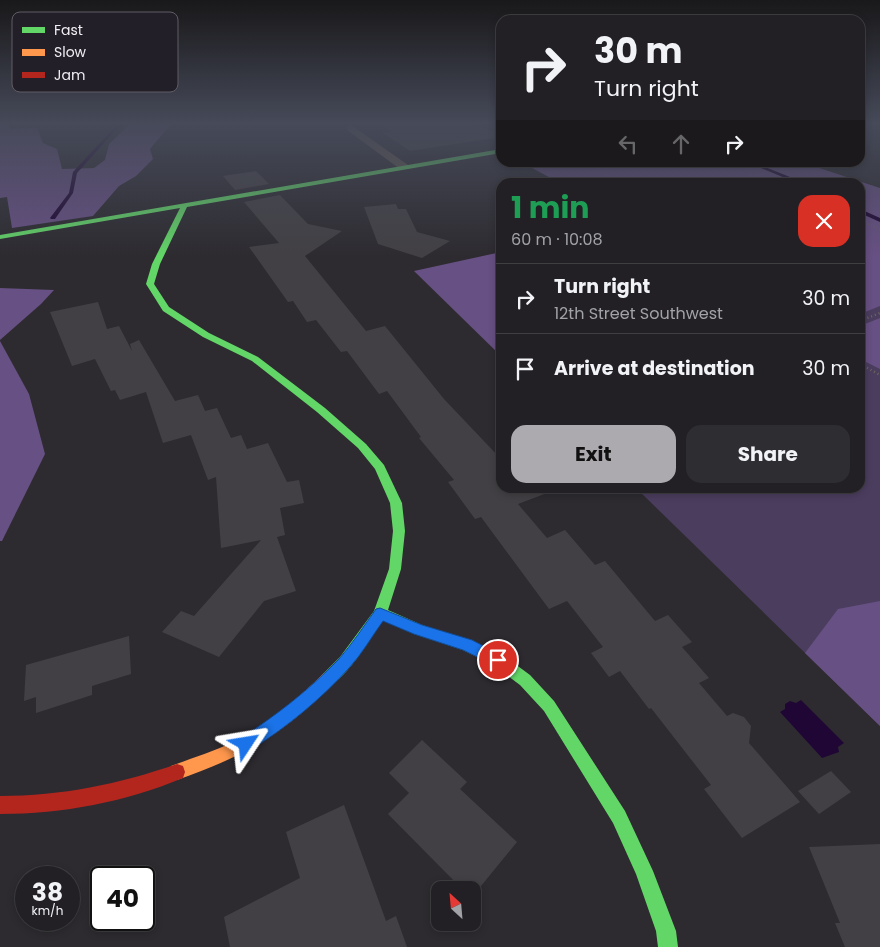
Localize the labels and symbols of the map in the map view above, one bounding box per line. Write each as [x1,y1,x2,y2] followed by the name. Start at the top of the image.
[12,12,178,92] legend
[54,20,83,40] text: Fast
[54,42,87,62] text: Slow
[54,65,85,85] text: Jam
[477,639,519,681] pin
[219,717,271,769] position arrow
[90,866,155,931] speed limit sign: 40
[431,881,481,931] north arrow

